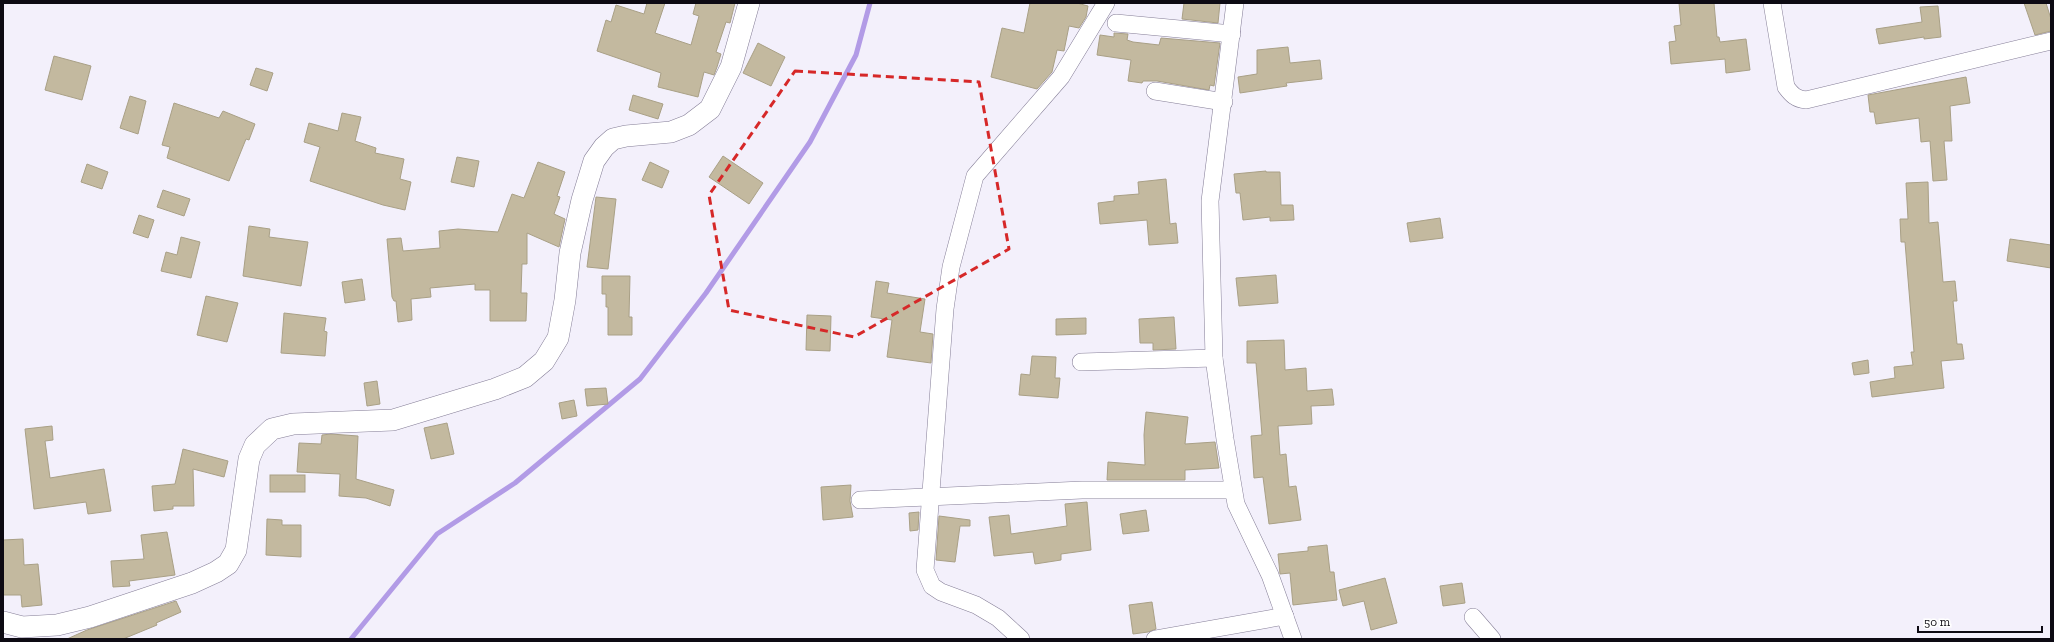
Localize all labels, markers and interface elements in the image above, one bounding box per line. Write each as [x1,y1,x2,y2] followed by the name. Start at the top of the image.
[1918,608,2042,634] scale bar
[1924,615,1951,629] text: 50 m

